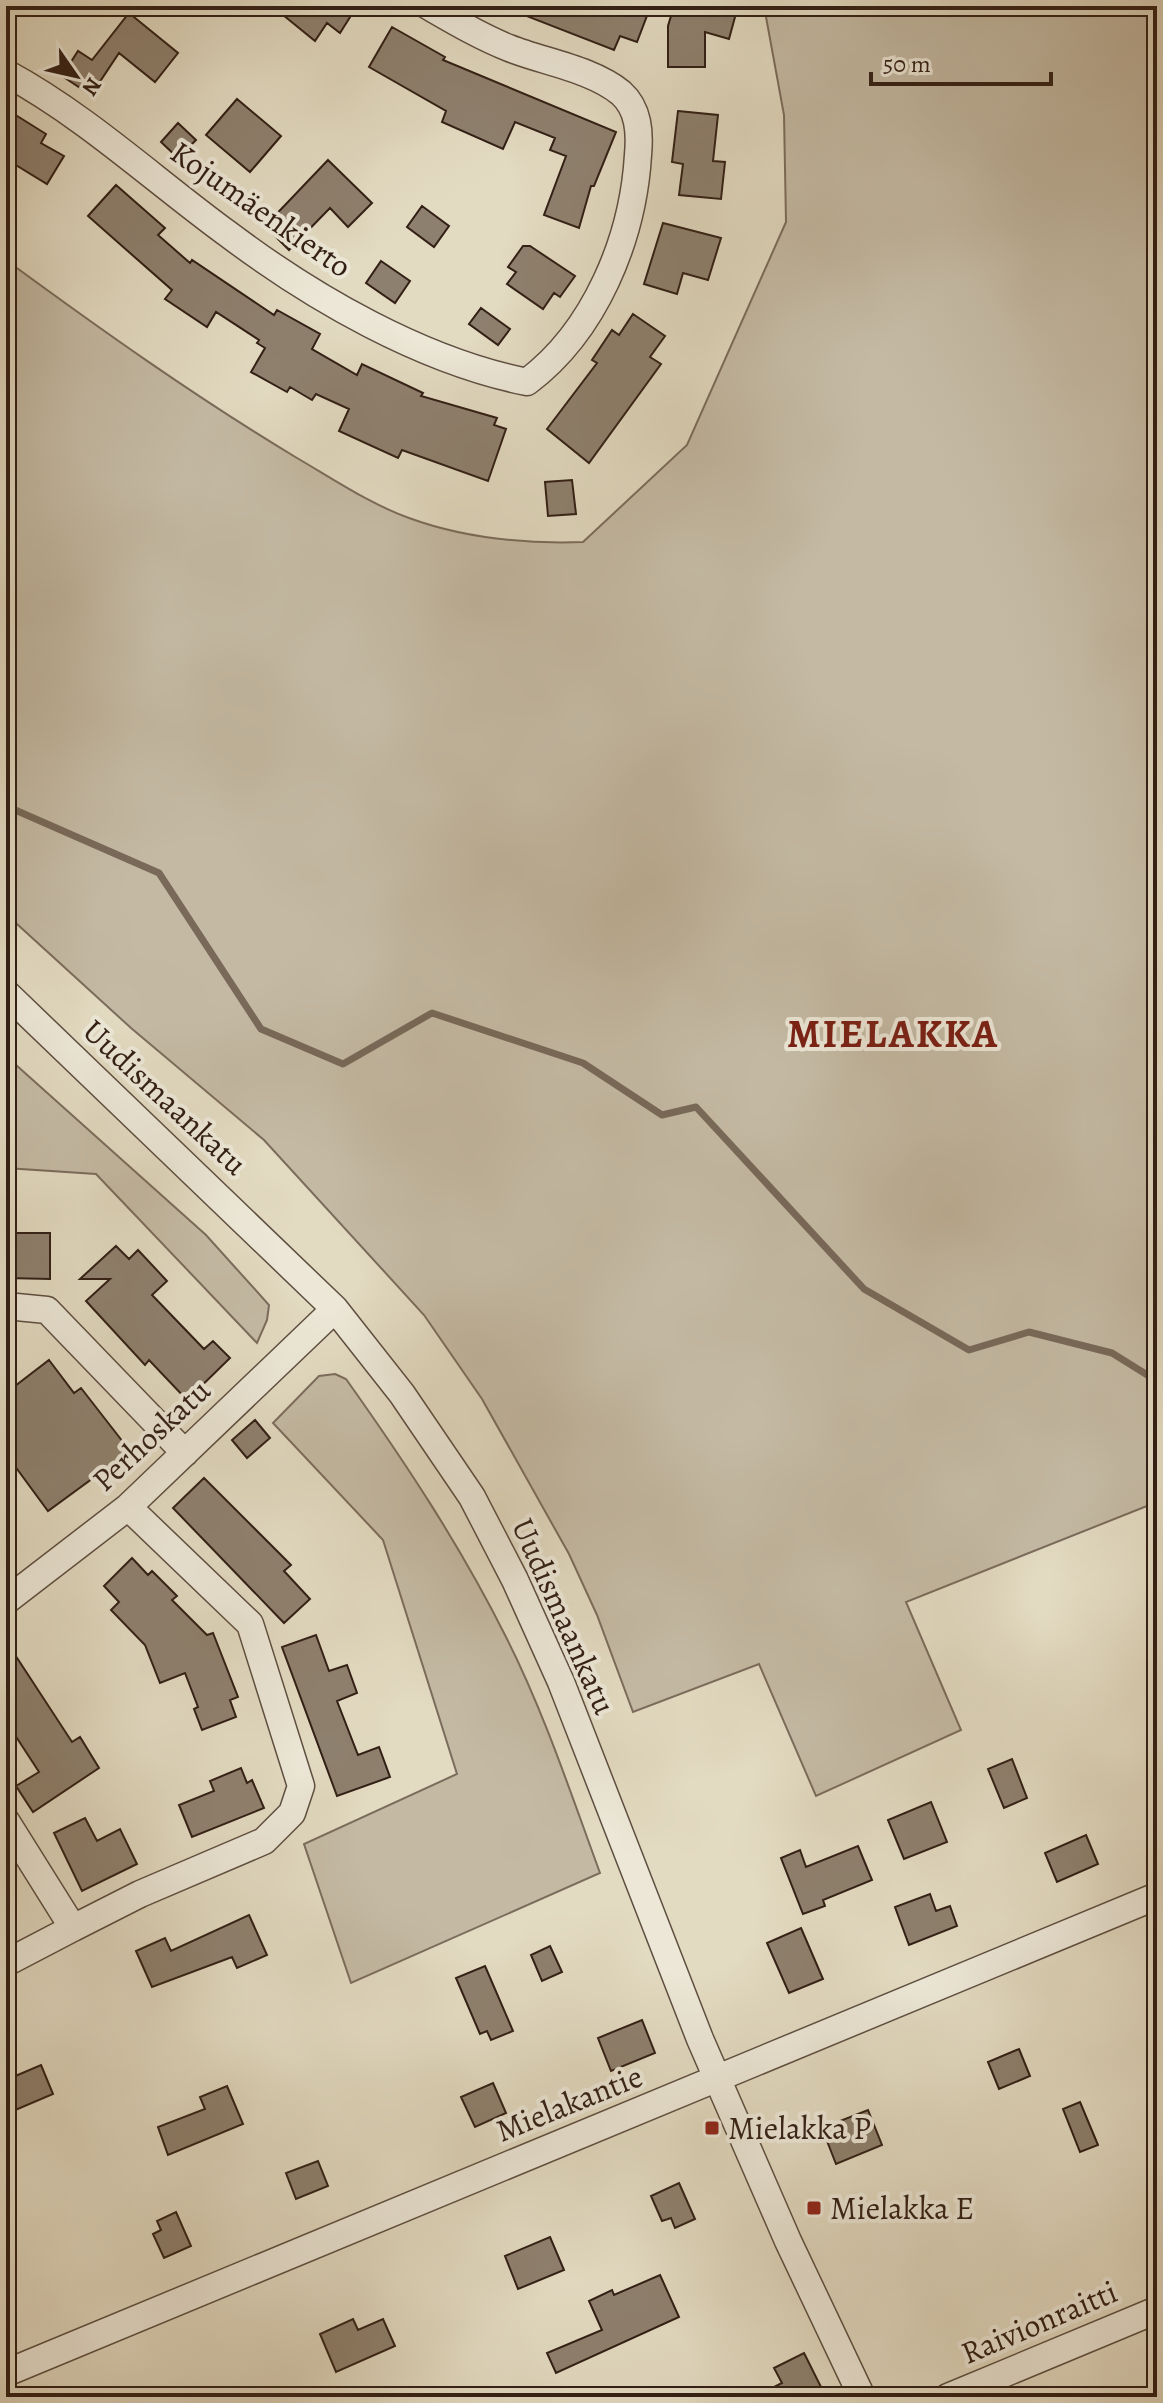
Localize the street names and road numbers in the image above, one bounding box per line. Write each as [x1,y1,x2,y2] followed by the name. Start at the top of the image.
[162,130,360,288] street label: Kojumäenkierto
[73,1009,257,1185] street label: Uudismaankatu
[82,1368,220,1501] street label: Perhoskatu
[501,1511,627,1722] street label: Uudismaankatu
[489,2054,649,2152] street label: Mielakantie
[954,2269,1124,2375] street label: Raivionraitti

